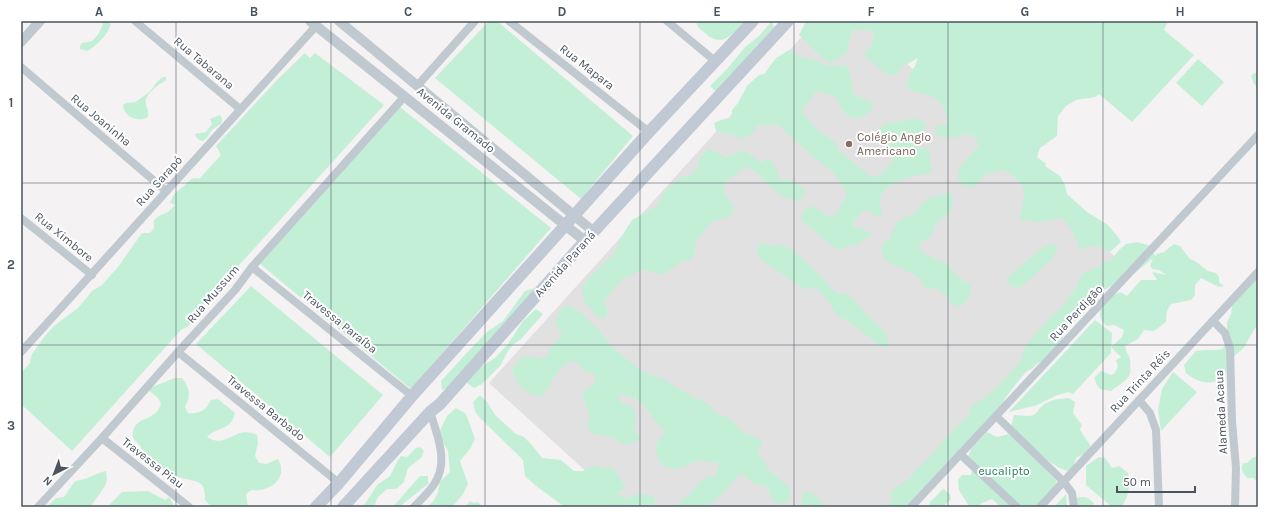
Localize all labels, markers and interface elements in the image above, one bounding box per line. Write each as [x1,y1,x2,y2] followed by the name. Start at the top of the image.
[95,4,103,19] text: A
[250,4,258,19] text: B
[404,4,412,19] text: C
[558,4,567,19] text: D
[713,4,721,19] text: E
[867,4,875,19] text: F
[1021,4,1029,19] text: G
[1175,4,1185,19] text: H
[171,34,237,92] street label: Rua Tabarana
[557,41,617,93] street label: Rua Mapara
[414,84,498,156] street label: Avenida Gramado
[68,91,134,149] street label: Rua Joaninha
[9,95,13,110] text: 1
[857,130,931,158] place label: Colégio Anglo Americano
[844,139,854,149] marker: Colégio Anglo Americano
[133,153,185,209] street label: Rua Sarapó
[32,209,96,265] street label: Rua Ximbore
[532,228,598,300] street label: Avenida Paraná
[7,257,15,272] text: 2
[184,262,242,326] street label: Rua Mussum
[1046,282,1106,344] street label: Rua Perdigão
[300,288,380,356] street label: Travessa Paraíba
[1107,346,1173,416] street label: Rua Trinta Réis
[1212,369,1230,455] street label: Alameda Acaua
[224,372,308,444] street label: Travessa Barbado
[7,418,15,433] text: 3
[119,435,187,491] street label: Travessa Piau
[34,454,74,494] north arrow
[978,464,1030,478] park label: eucalipto
[1117,468,1195,494] scale bar
[40,474,55,489] text: N
[1123,475,1151,489] text: 50 m

